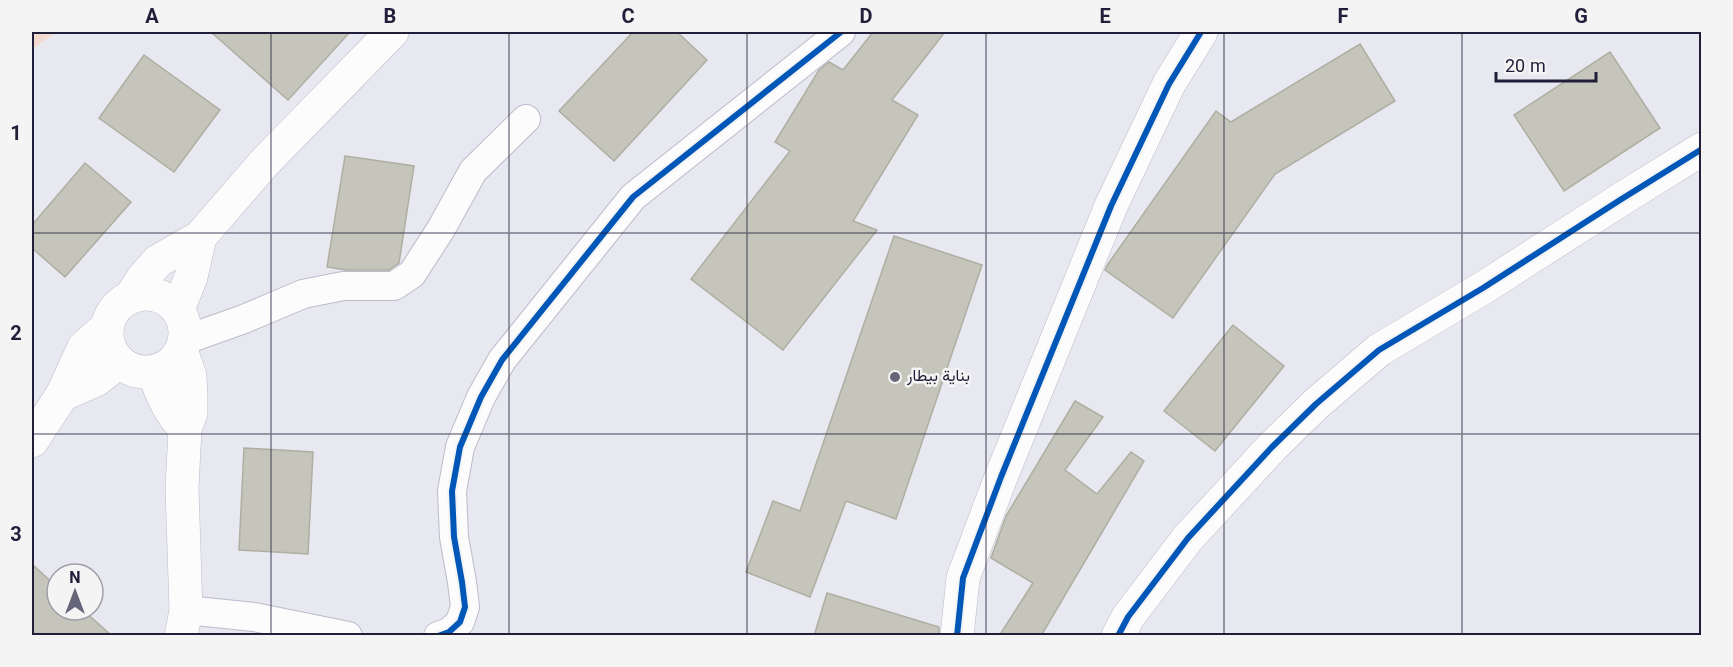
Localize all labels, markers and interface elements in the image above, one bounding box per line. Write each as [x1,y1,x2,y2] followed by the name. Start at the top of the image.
[145,2,159,34] text: A
[384,2,396,34] text: B
[621,2,635,34] text: C
[860,2,873,34] text: D
[1099,2,1111,34] text: E
[1338,2,1349,34] text: F
[1574,2,1588,34] text: G
[1496,45,1596,83] scale bar
[1505,54,1546,82] text: 20 m
[10,119,22,151] text: 1
[10,319,22,351] text: 2
[906,365,970,390] place label: بناية بيطار
[888,370,902,384] marker: بناية بيطار
[10,520,22,552] text: 3
[45,562,105,622] north arrow
[69,567,81,592] text: N

